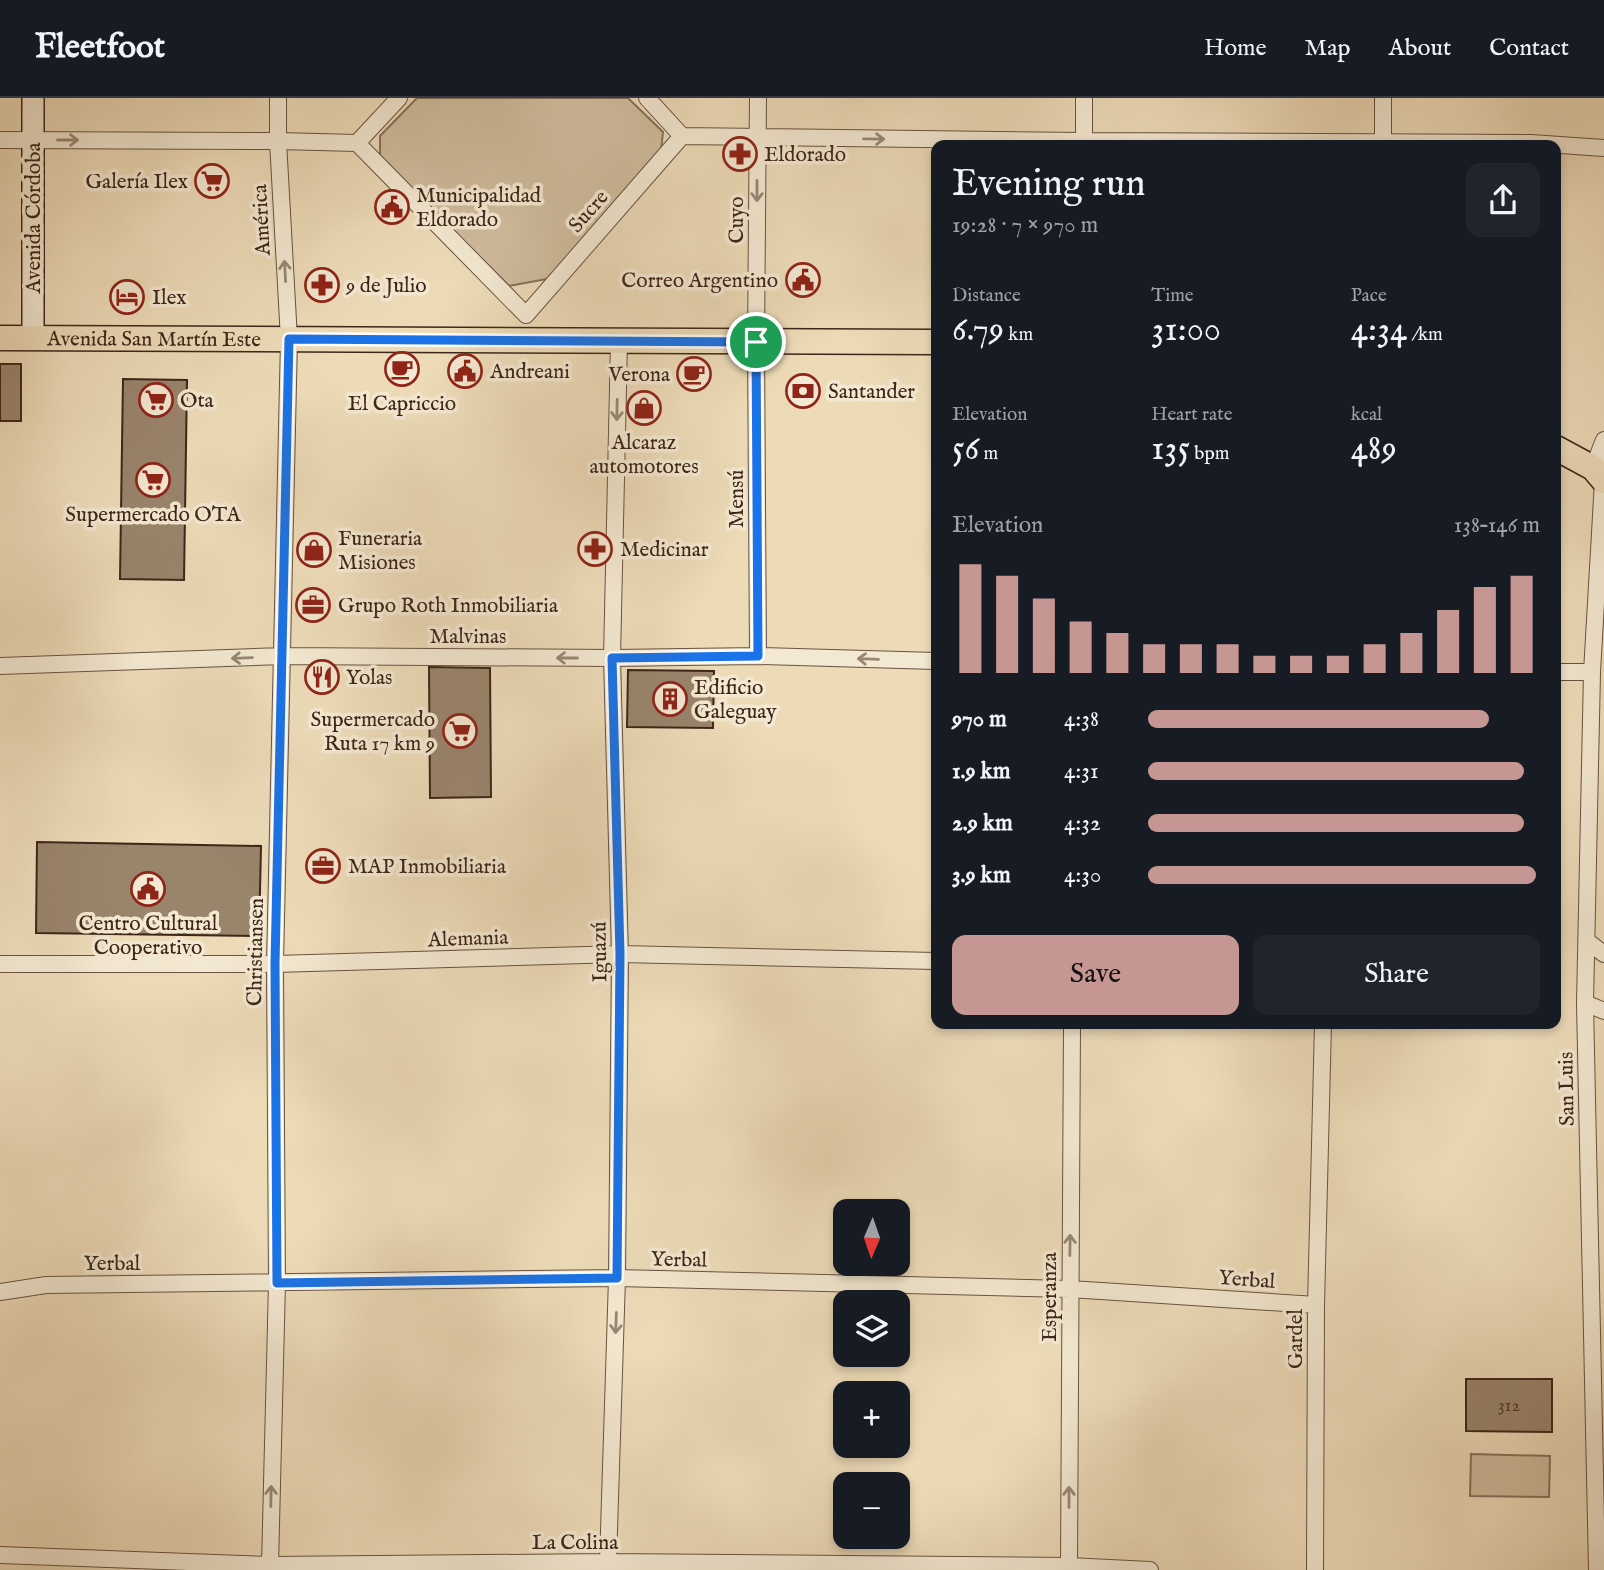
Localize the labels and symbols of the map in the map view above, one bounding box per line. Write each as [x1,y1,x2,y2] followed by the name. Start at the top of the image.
[863,132,886,145] one-way arrow
[56,133,79,146] one-way arrow
[721,135,759,173] pharmacy icon: Eldorado
[21,142,48,294] street label: Avenida Córdoba
[764,142,846,169] place label: Eldorado
[193,162,231,200] supermarket icon: Galería Ilex
[85,169,188,196] place label: Galería Ilex
[750,179,764,202] one-way arrow
[247,183,278,257] street label: América
[416,183,542,234] place label: Municipalidad Eldorado
[563,185,615,239] street label: Sucre
[373,188,411,226] public building icon: Municipalidad Eldorado
[724,196,751,244] street label: Cuyo
[279,260,292,283] one-way arrow
[784,261,822,299] public building icon: Correo Argentino
[303,266,341,304] pharmacy icon: 9 de Julio
[621,268,778,295] place label: Correo Argentino
[345,273,427,300] place label: 9 de Julio
[108,278,146,316] hotel icon: Ilex
[152,285,187,312] place label: Ilex
[726,312,786,372] pin
[46,326,261,354] street label: Avenida San Martín Este
[383,350,421,388] cafe icon: El Capriccio
[446,352,484,390] public building icon: Andreani
[675,355,713,393] cafe icon: Verona
[489,359,570,386] place label: Andreani
[607,362,671,389] place label: Verona
[784,372,822,410] bank icon: Santander
[828,379,915,406] place label: Santander
[137,381,175,419] supermarket icon: Ota
[180,388,215,415] place label: Ota
[625,389,663,427] shop icon: Alcaraz automotores
[348,391,456,418] place label: El Capriccio
[611,398,624,421] one-way arrow
[589,430,699,481] place label: Alcaraz automotores
[134,461,172,499] supermarket icon: Supermercado OTA
[724,470,751,528] street label: Mensú
[65,502,242,529] place label: Supermercado OTA
[338,526,423,577] place label: Funeraria Misiones
[576,530,614,568] pharmacy icon: Medicinar
[295,531,333,569] shop icon: Funeraria Misiones
[620,537,709,564] place label: Medicinar
[294,586,332,624] office icon: Grupo Roth Inmobiliaria
[338,593,559,620] place label: Grupo Roth Inmobiliaria
[430,624,506,651] street label: Malvinas
[230,651,253,664] one-way arrow
[556,651,579,665] one-way arrow
[857,652,880,666] one-way arrow
[303,658,341,696] restaurant icon: Yolas
[346,665,392,692] place label: Yolas
[694,675,777,726] place label: Edificio Galeguay
[651,680,689,718] building icon: Edificio Galeguay
[311,707,435,758] place label: Supermercado Ruta 17 km 9
[441,712,479,750] supermarket icon: Supermercado Ruta 17 km 9
[304,847,342,885] office icon: MAP Inmobiliaria
[348,854,507,881] place label: MAP Inmobiliaria
[129,870,167,908] public building icon: Centro Cultural Cooperativo
[242,898,271,1006] street label: Christiansen
[79,911,218,962] place label: Centro Cultural Cooperativo
[586,921,615,983] street label: Iguazú
[426,925,510,954] street label: Alemania
[1553,1052,1582,1126] street label: San Luis
[833,1199,910,1276] north arrow
[1063,1234,1077,1257] one-way arrow
[651,1247,708,1274] street label: Yerbal
[84,1251,140,1278] street label: Yerbal
[1037,1251,1064,1342] street label: Esperanza
[1218,1265,1276,1296] street label: Yerbal
[1283,1309,1310,1369] street label: Gardel
[609,1312,622,1335] one-way arrow
[1498,1395,1520,1418] house number: 312
[265,1485,278,1508] one-way arrow
[1062,1486,1076,1509] one-way arrow
[532,1530,619,1557] street label: La Colina

